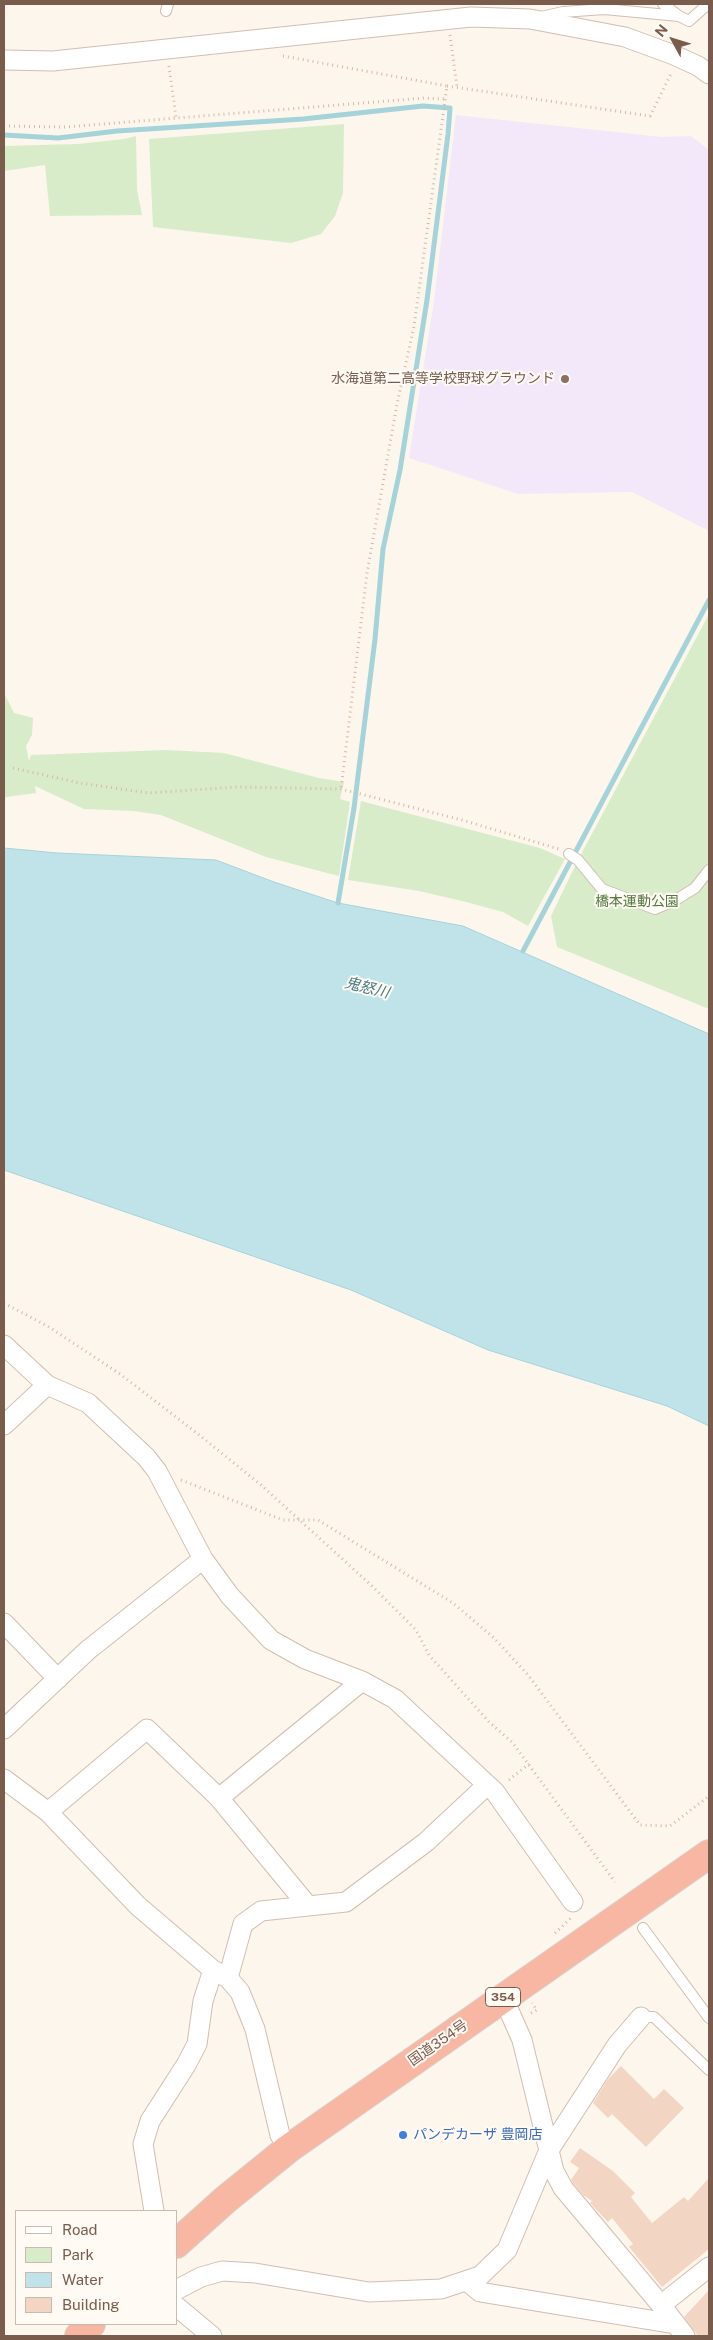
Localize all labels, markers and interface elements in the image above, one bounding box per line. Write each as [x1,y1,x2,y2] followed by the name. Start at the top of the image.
[648,15,698,65] north arrow
[652,21,671,40] text: N
[331,371,555,387] place label: 水海道第二高等学校野球グラウンド
[559,373,571,385] marker: 水海道第二高等学校野球グラウンド
[595,894,679,910] park label: 橋本運動公園
[343,974,391,1002] water label: 鬼怒川
[486,1988,520,2006] road number: 354
[405,2016,471,2070] street label: 国道354号
[413,2127,542,2143] place label: パンデカーザ 豊岡店
[397,2129,409,2141] marker: パンデカーザ 豊岡店
[15,2210,178,2325] legend
[62,2221,98,2238] text: Road
[62,2246,94,2263] text: Park
[62,2271,104,2288] text: Water
[62,2296,120,2313] text: Building

